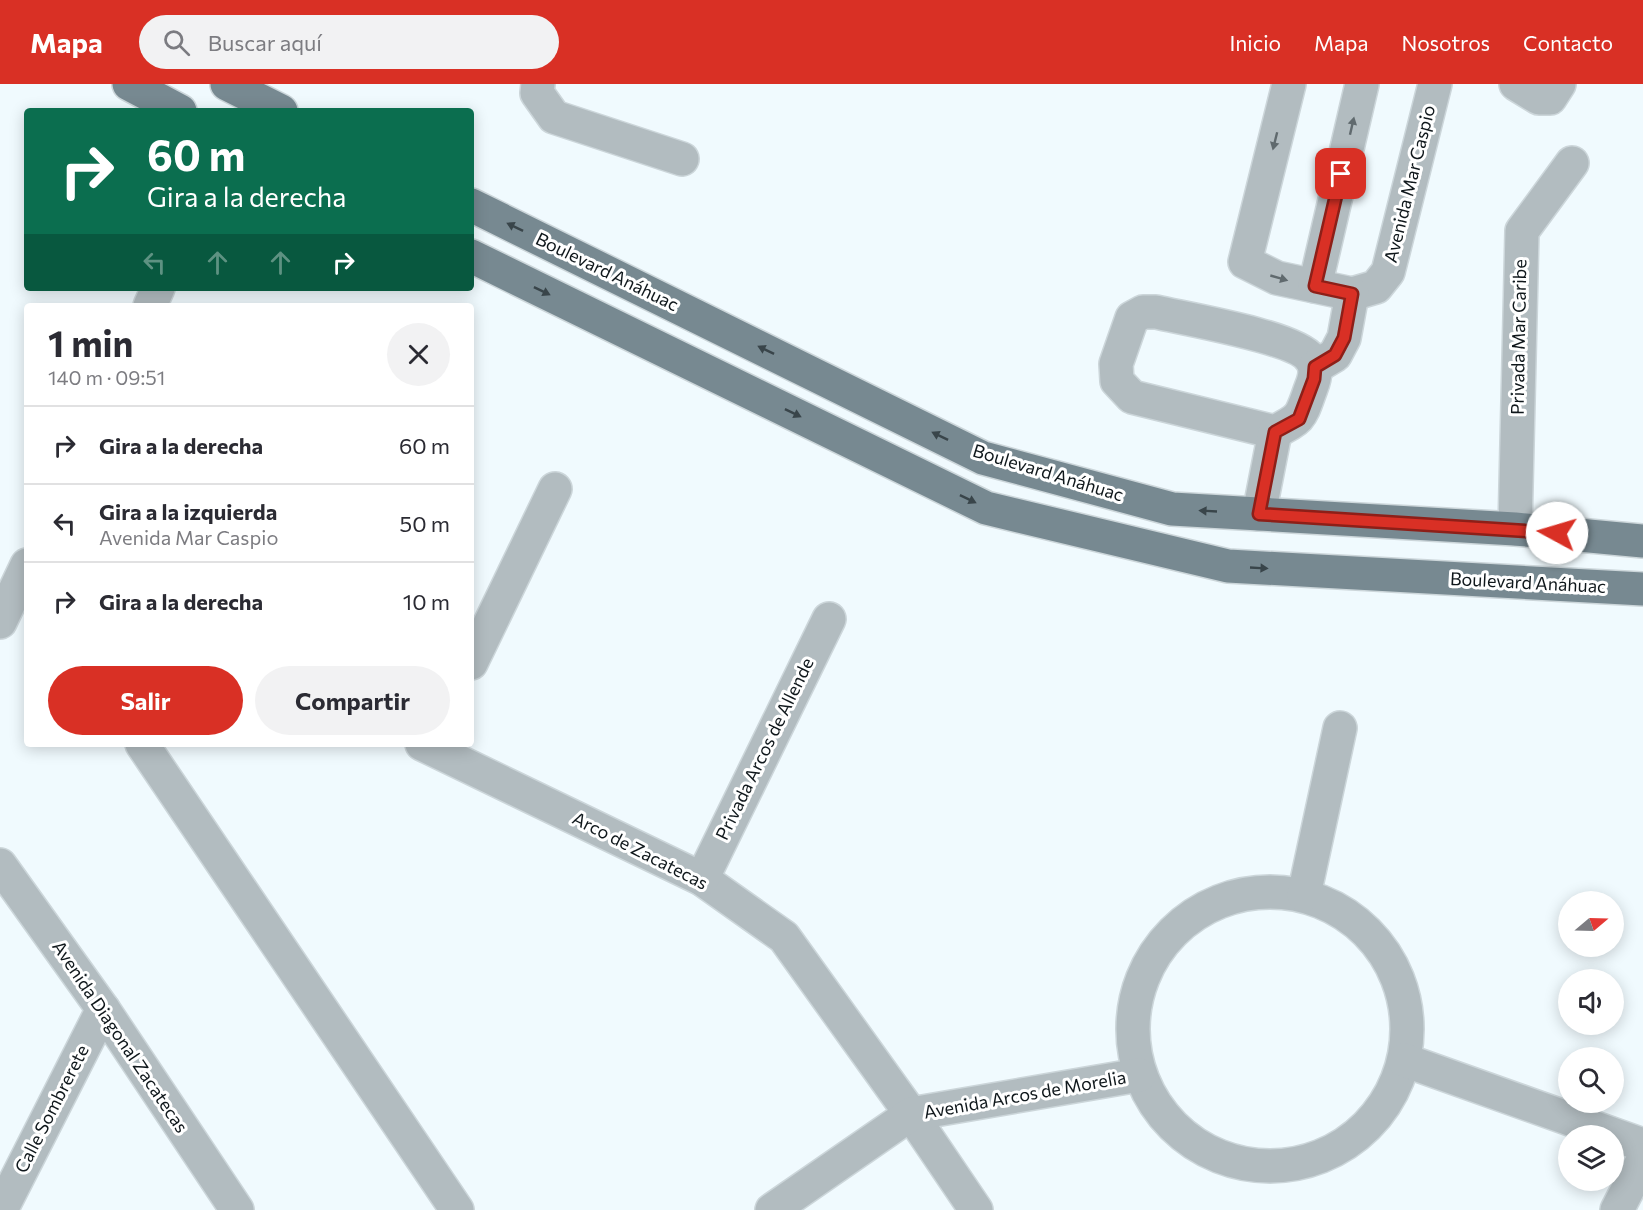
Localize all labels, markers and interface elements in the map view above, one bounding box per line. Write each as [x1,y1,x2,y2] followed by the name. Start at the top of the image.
[139,15,559,69] search box
[30,25,103,59] text: Mapa
[160,26,193,59] icon: search
[208,29,322,56] text: Buscar aquí
[1229,30,1281,55] text: Inicio
[1314,30,1368,55] text: Mapa
[1401,30,1490,55] text: Nosotros
[1523,30,1613,55] text: Contacto
[1379,103,1439,265] street label: Avenida Mar Caspio
[1348,117,1357,136] one-way arrow
[147,128,246,180] text: 60 m
[48,132,126,210] icon: right
[1269,132,1279,150] one-way arrow
[1315,148,1366,199] pin
[1324,157,1357,190] icon: arrive
[147,180,346,213] text: Gira a la derecha
[507,222,524,231] one-way arrow
[532,227,683,315] street label: Boulevard Anáhuac
[138,246,171,279] icon: left
[201,246,234,279] icon: ahead
[264,246,297,279] icon: ahead
[327,246,360,279] icon: right
[1506,259,1530,415] street label: Privada Mar Caribe
[1270,274,1288,283] one-way arrow
[534,286,551,295] one-way arrow
[48,320,133,364] text: 1 min
[387,323,450,386] button: close
[757,346,774,355] one-way arrow
[48,365,165,389] text: 140 m · 09:51
[784,408,802,418] one-way arrow
[48,429,81,462] icon: right
[99,432,263,459] text: Gira a la derecha
[399,432,450,459] text: 60 m
[932,432,949,441] one-way arrow
[970,439,1126,505] street label: Boulevard Anáhuac
[959,494,977,504] one-way arrow
[99,498,277,525] text: Gira a la izquierda
[1525,501,1589,565] position arrow
[1198,506,1217,515] one-way arrow
[48,507,81,540] icon: left
[400,510,450,537] text: 50 m
[99,525,278,549] text: Avenida Mar Caspio
[1250,564,1269,573] one-way arrow
[1449,567,1607,597] street label: Boulevard Anáhuac
[48,585,81,618] icon: right
[99,588,263,615] text: Gira a la derecha
[403,588,450,615] text: 10 m
[710,654,818,843] street label: Privada Arcos de Allende
[48,666,243,735] button: Salir
[255,666,450,735] button: Compartir
[569,807,712,894] street label: Arco de Zacatecas
[1558,891,1624,957] north arrow
[1558,891,1624,1191] map controls
[48,936,193,1137] street label: Avenida Diagonal Zacatecas
[1558,969,1624,1035] button: sound
[9,1041,93,1176] street label: Calle Sombrerete
[1558,1047,1624,1113] button: search
[922,1065,1128,1123] street label: Avenida Arcos de Morelia
[1558,1125,1624,1191] button: layers

